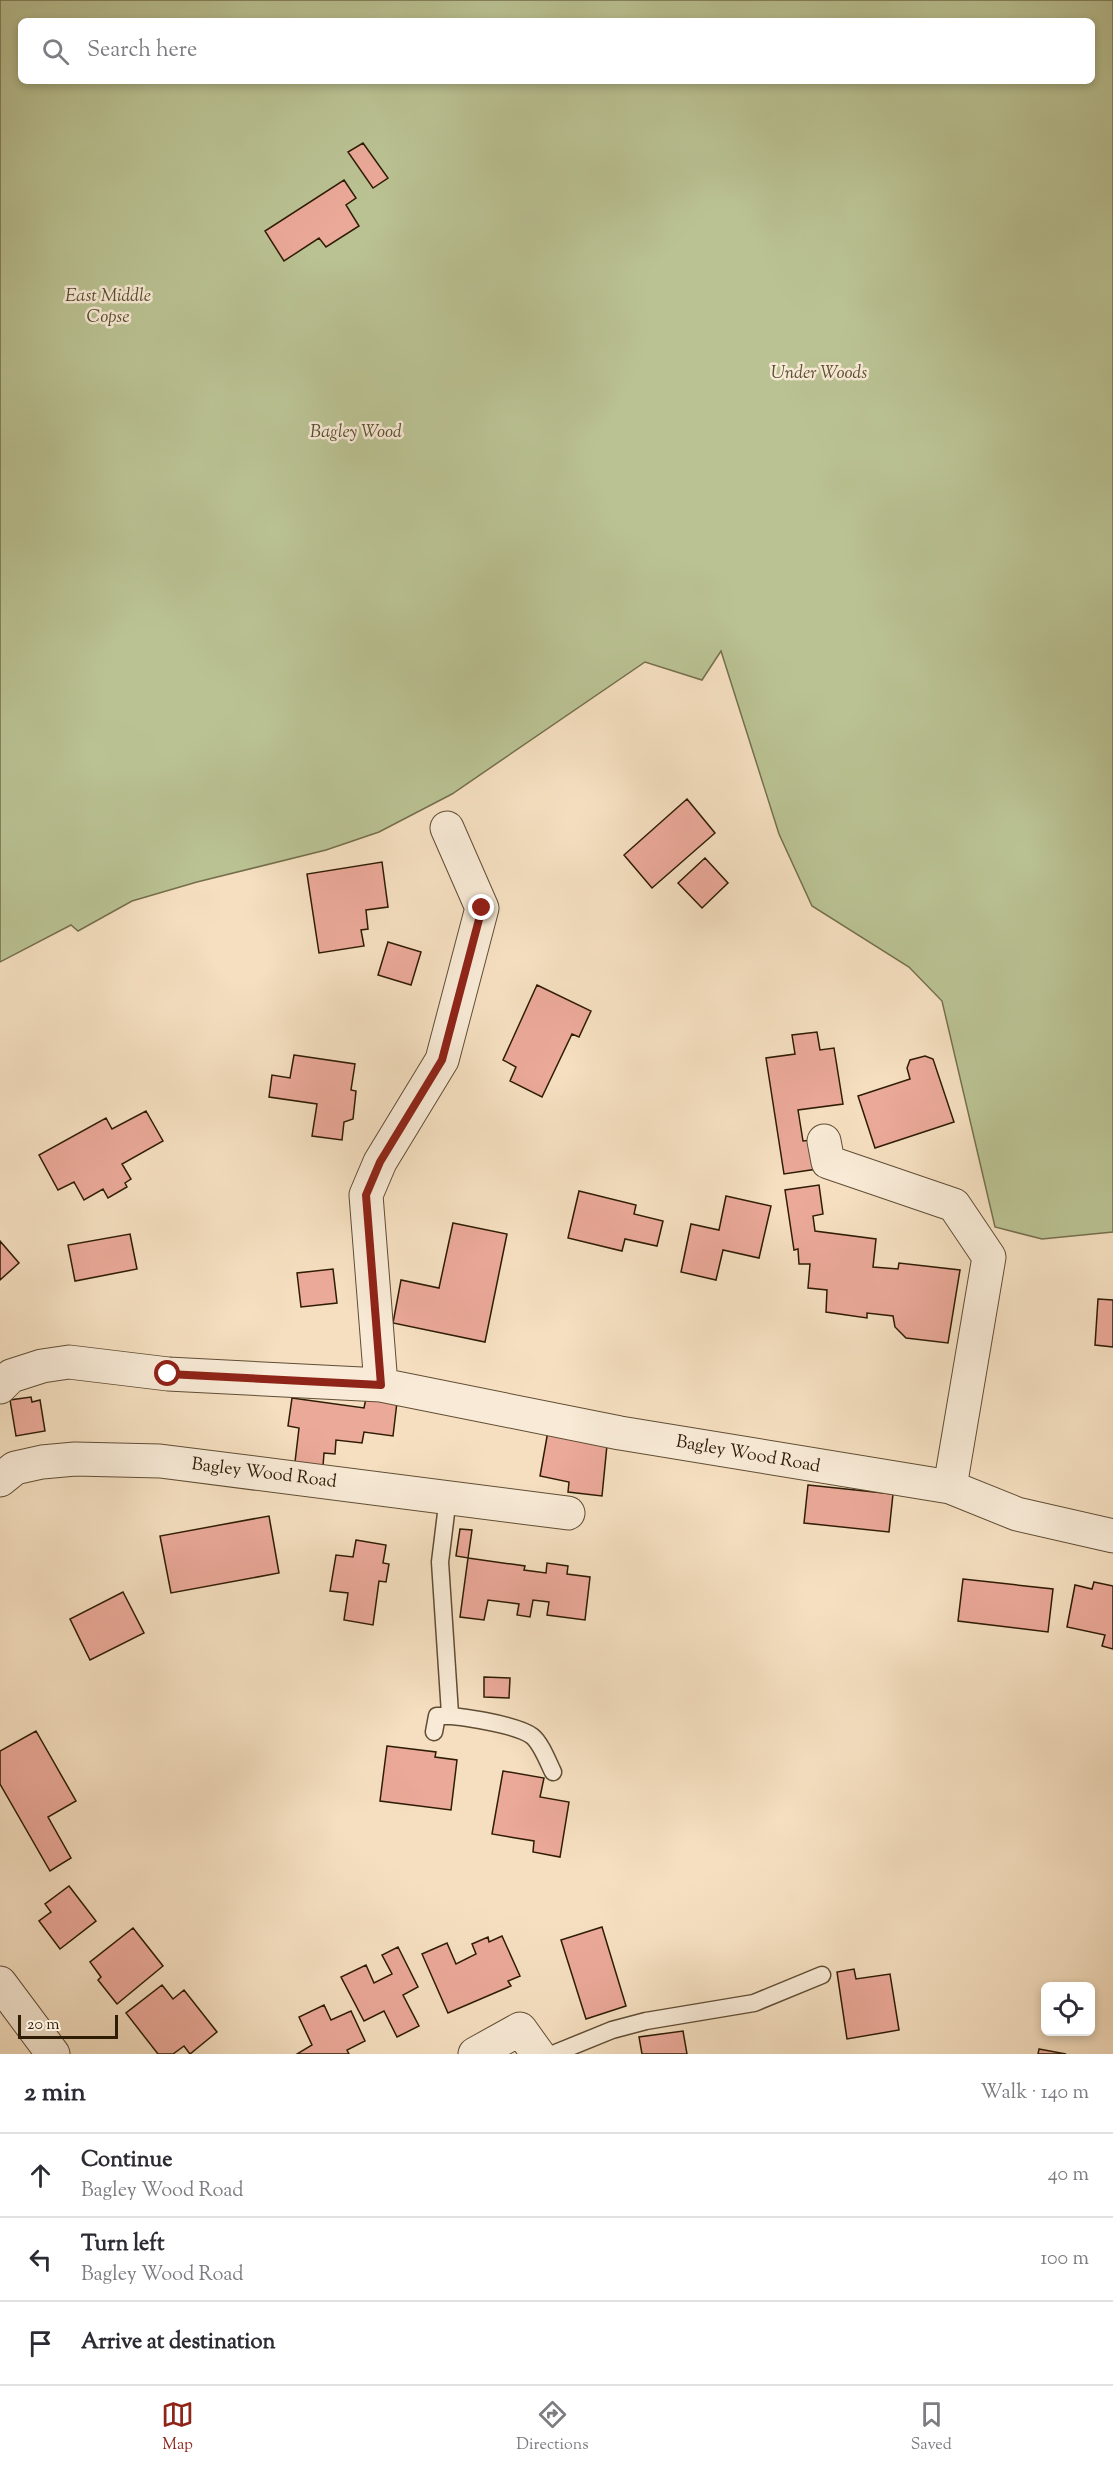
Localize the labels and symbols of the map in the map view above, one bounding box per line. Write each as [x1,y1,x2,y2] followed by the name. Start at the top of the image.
[65,284,151,331] park label: East Middle Copse
[771,361,867,387] park label: Under Woods
[310,420,402,446] park label: Bagley Wood
[468,894,494,920] route end
[154,1360,180,1386] route start
[674,1429,822,1481] street label: Bagley Wood Road
[190,1452,338,1496] street label: Bagley Wood Road
[18,2012,118,2040] scale bar

